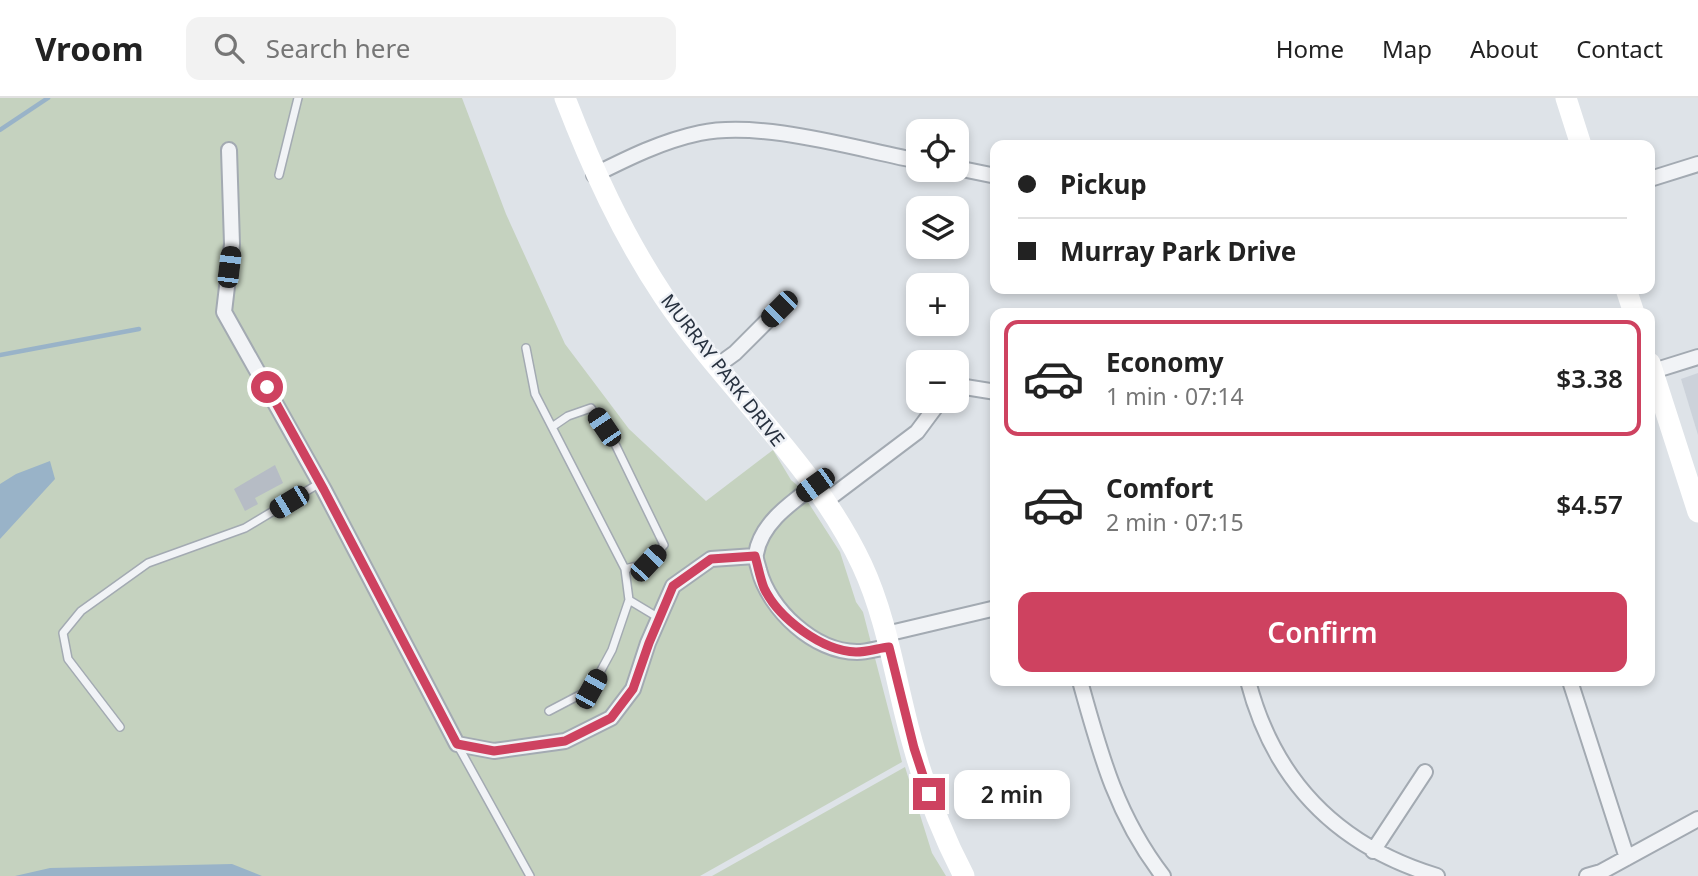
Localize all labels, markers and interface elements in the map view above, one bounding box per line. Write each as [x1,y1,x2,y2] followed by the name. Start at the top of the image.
[186,17,676,80] search box
[35,26,144,71] text: Vroom
[210,29,248,67] icon: search
[266,30,410,66] text: Search here
[1276,32,1344,65] text: Home
[1382,32,1432,65] text: Map
[1470,32,1538,65] text: About
[1576,32,1663,65] text: Contact
[906,119,969,413] map controls
[906,119,969,182] button: locate
[1060,166,1147,202] text: Pickup
[906,196,969,259] button: layers
[1060,233,1296,269] text: Murray Park Drive
[217,245,242,289] car
[906,273,969,336] button: +
[757,287,802,331] car
[655,288,791,452] street label: MURRAY PARK DRIVE
[1106,344,1224,380] text: Economy
[1022,347,1085,410] icon: car
[906,350,969,413] button: −
[1556,360,1623,396] text: $3.38
[251,371,283,403] route start
[1106,380,1244,412] text: 1 min · 07:14
[584,404,625,450] car
[792,464,839,506] car
[1106,470,1214,506] text: Comfort
[1022,473,1085,536] icon: car
[266,482,313,522] car
[1556,486,1623,522] text: $4.57
[1106,506,1244,538] text: 2 min · 07:15
[626,540,671,586] car
[1018,592,1627,672] button: Confirm
[572,666,611,712] car
[954,770,1069,818] callout: 2 min
[913,778,945,810] route end
[981,778,1043,810] text: 2 min

